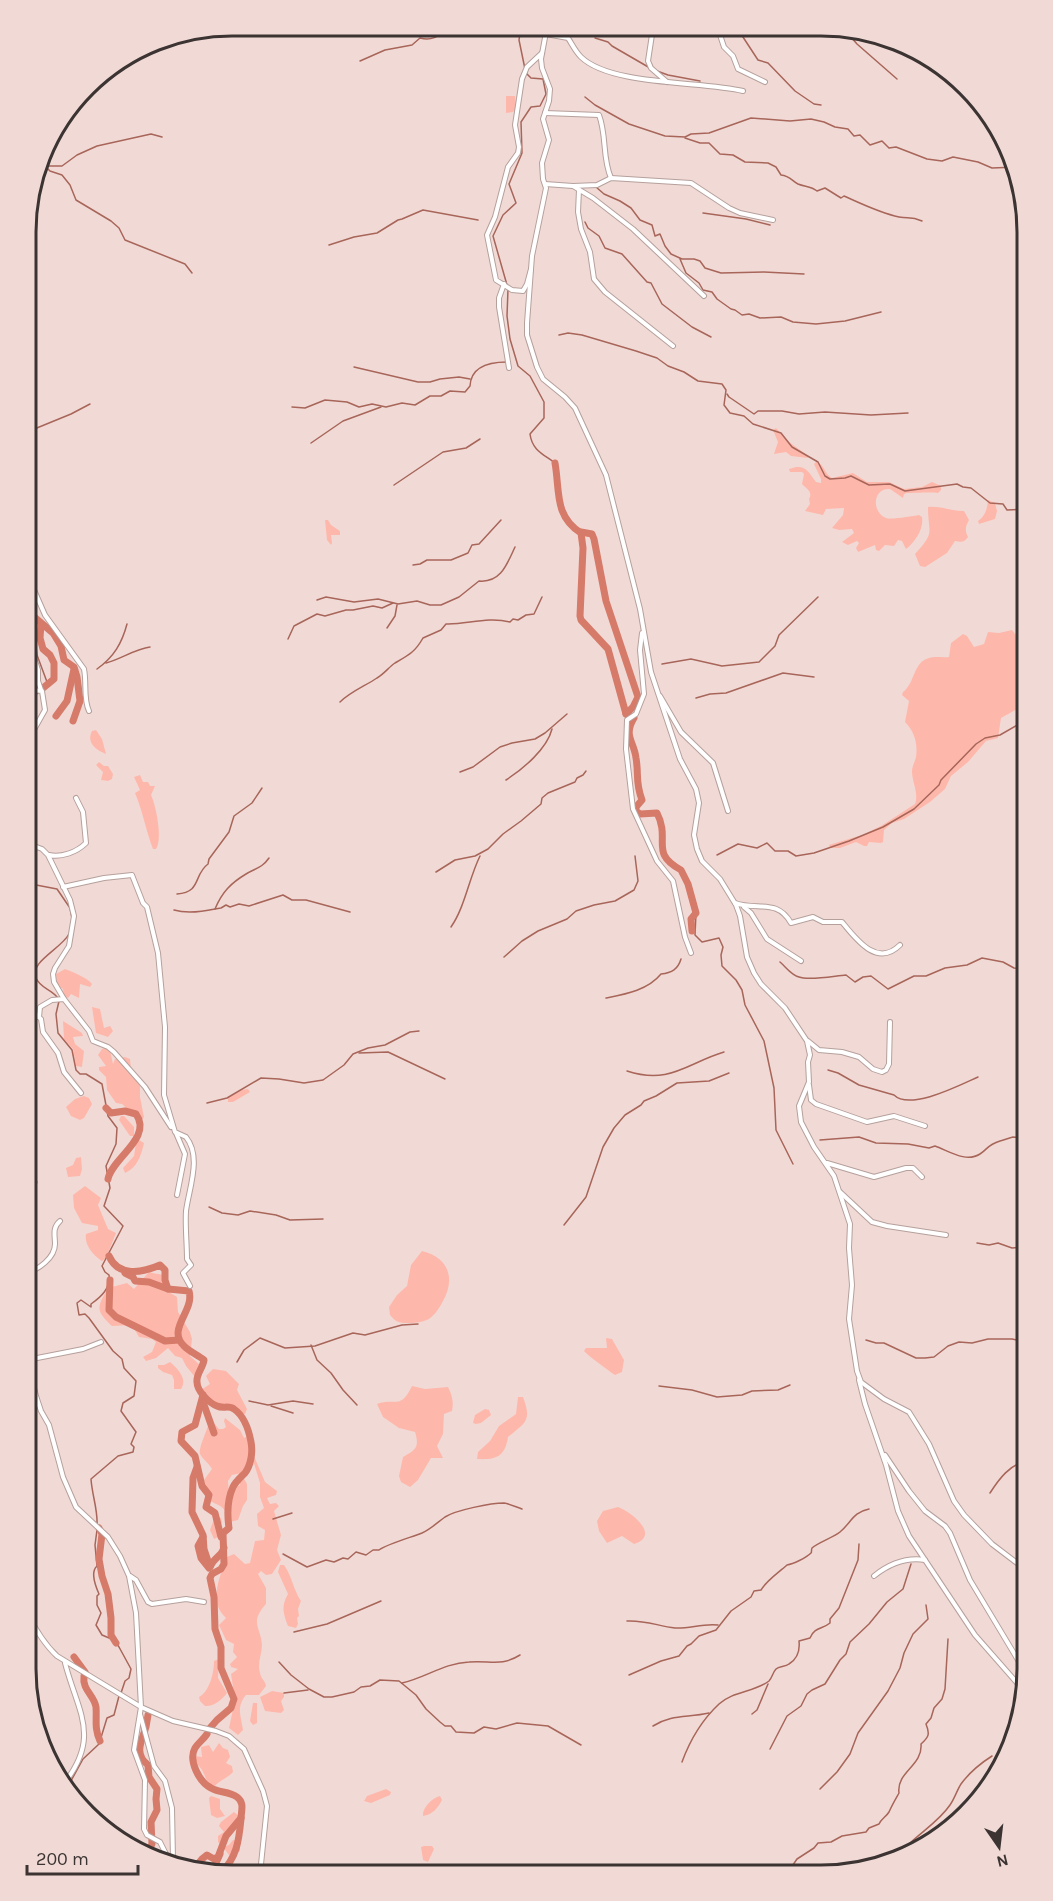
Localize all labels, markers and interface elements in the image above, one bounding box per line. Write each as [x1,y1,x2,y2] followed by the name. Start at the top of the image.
[969,1817,1029,1877] north arrow
[27,1838,138,1876] scale bar
[36,1848,89,1870] text: 200 m
[995,1850,1010,1872] text: N

